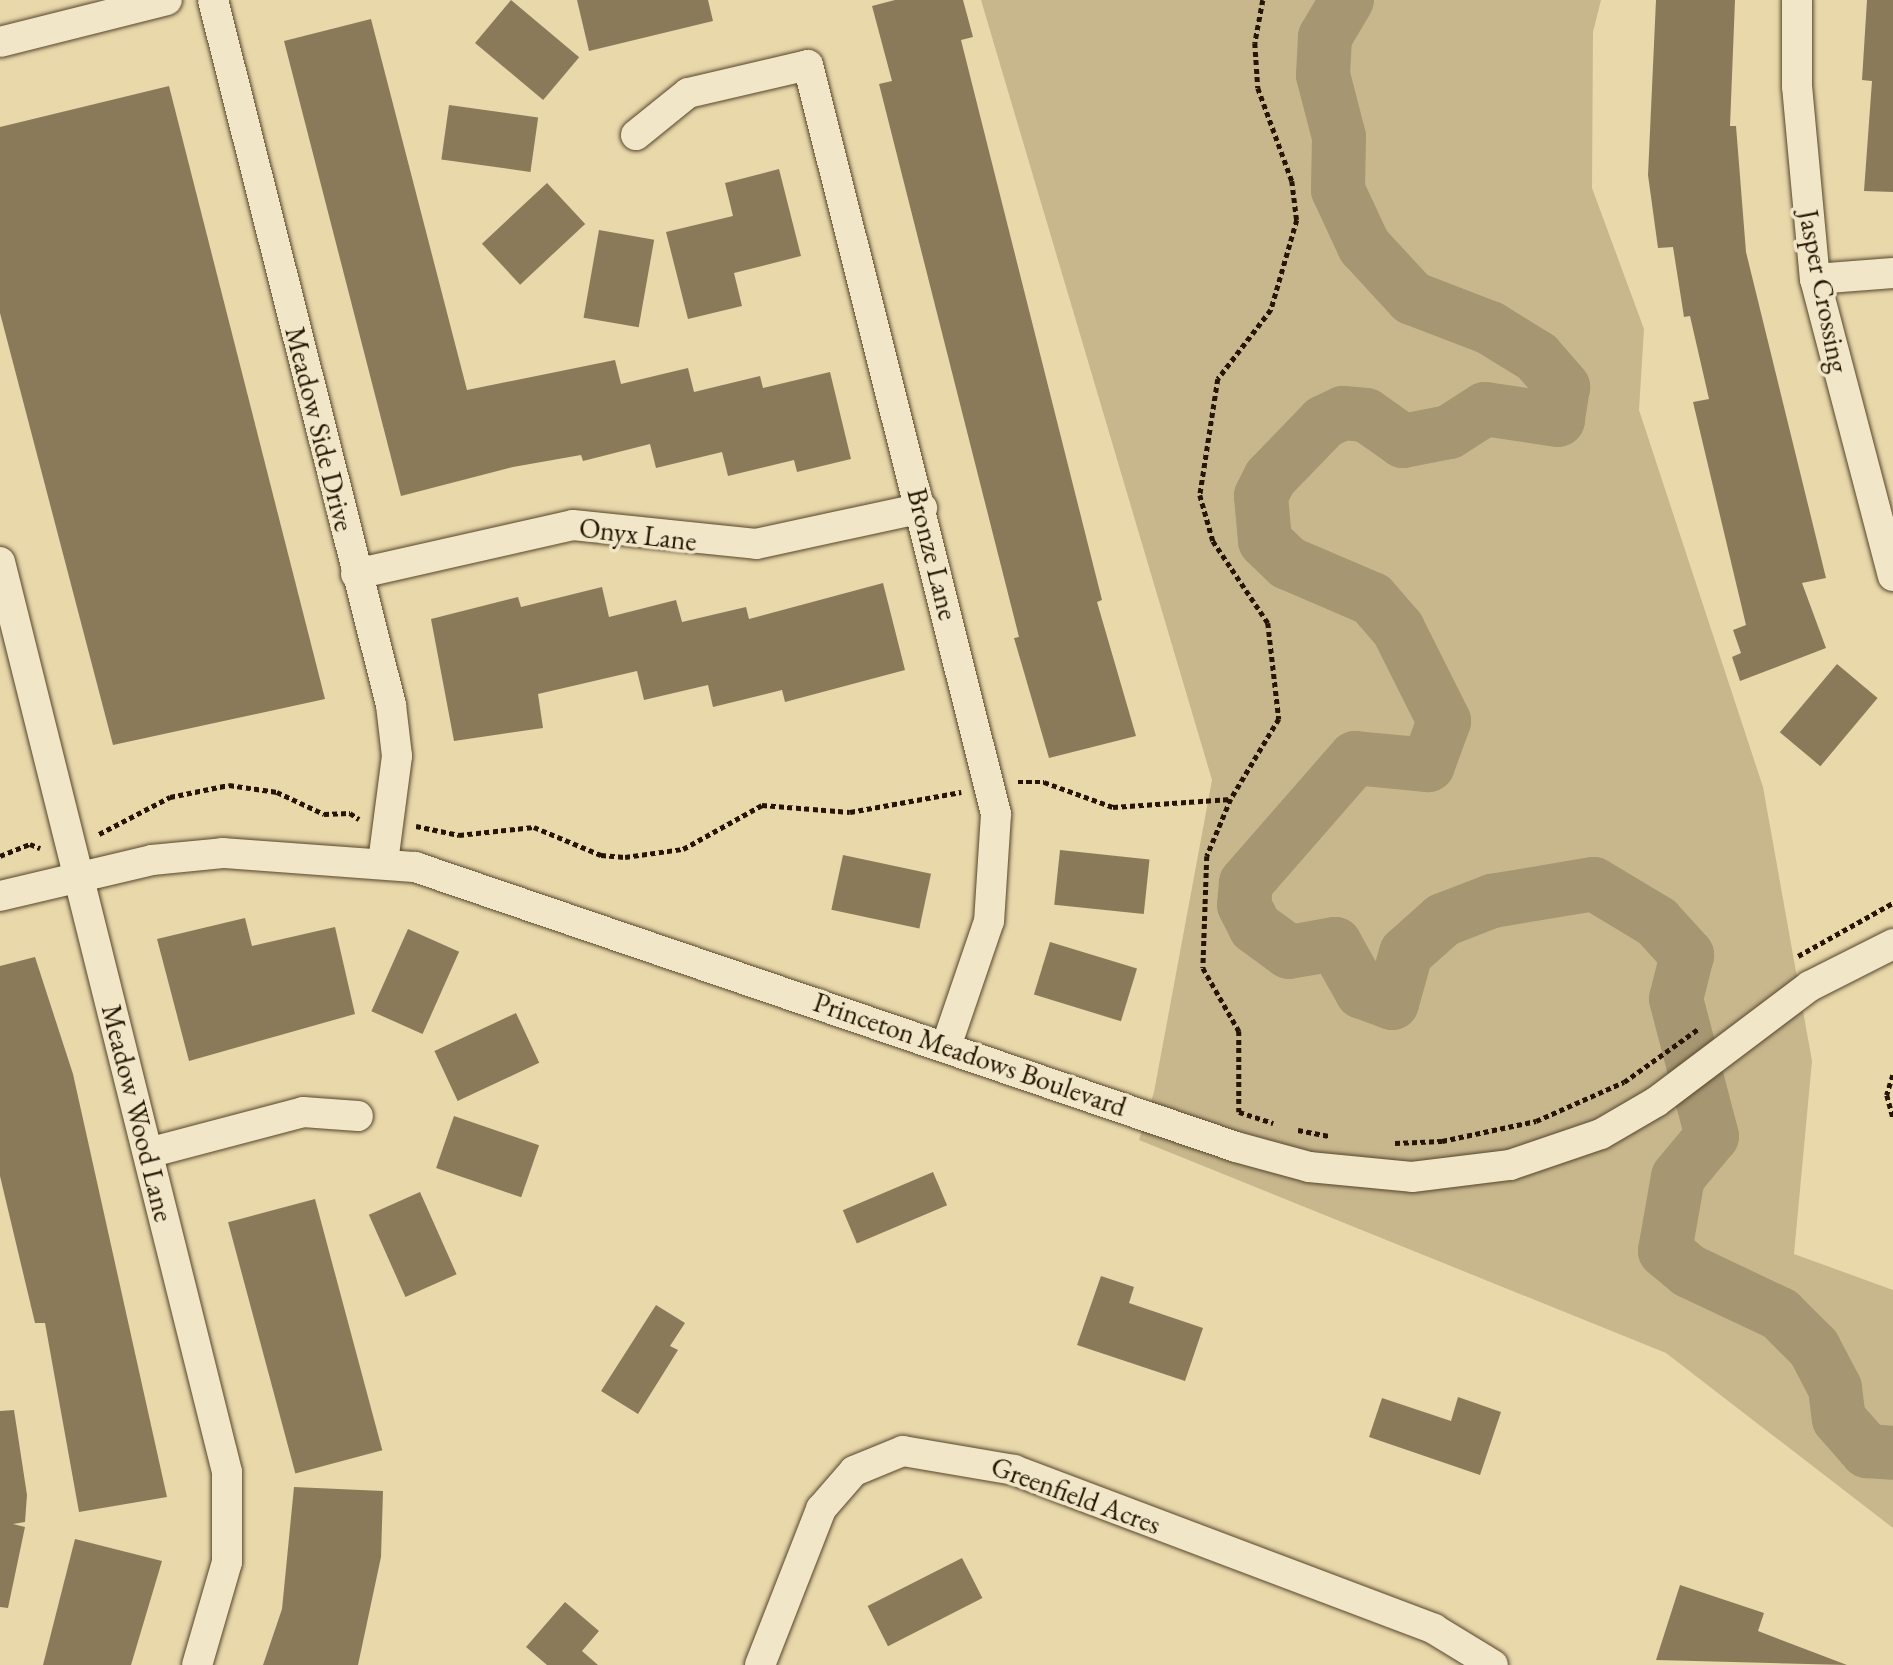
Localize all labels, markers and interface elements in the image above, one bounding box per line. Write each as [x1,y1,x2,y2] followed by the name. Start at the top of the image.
[1792,207,1856,375] street label: Jasper Crossing
[278,323,362,535] street label: Meadow Side Drive
[900,485,966,623] street label: Bronze Lane
[577,510,699,558] street label: Onyx Lane
[809,985,1131,1123] street label: Princeton Meadows Boulevard
[95,1001,181,1225] street label: Meadow Wood Lane
[987,1449,1165,1541] street label: Greenfield Acres

